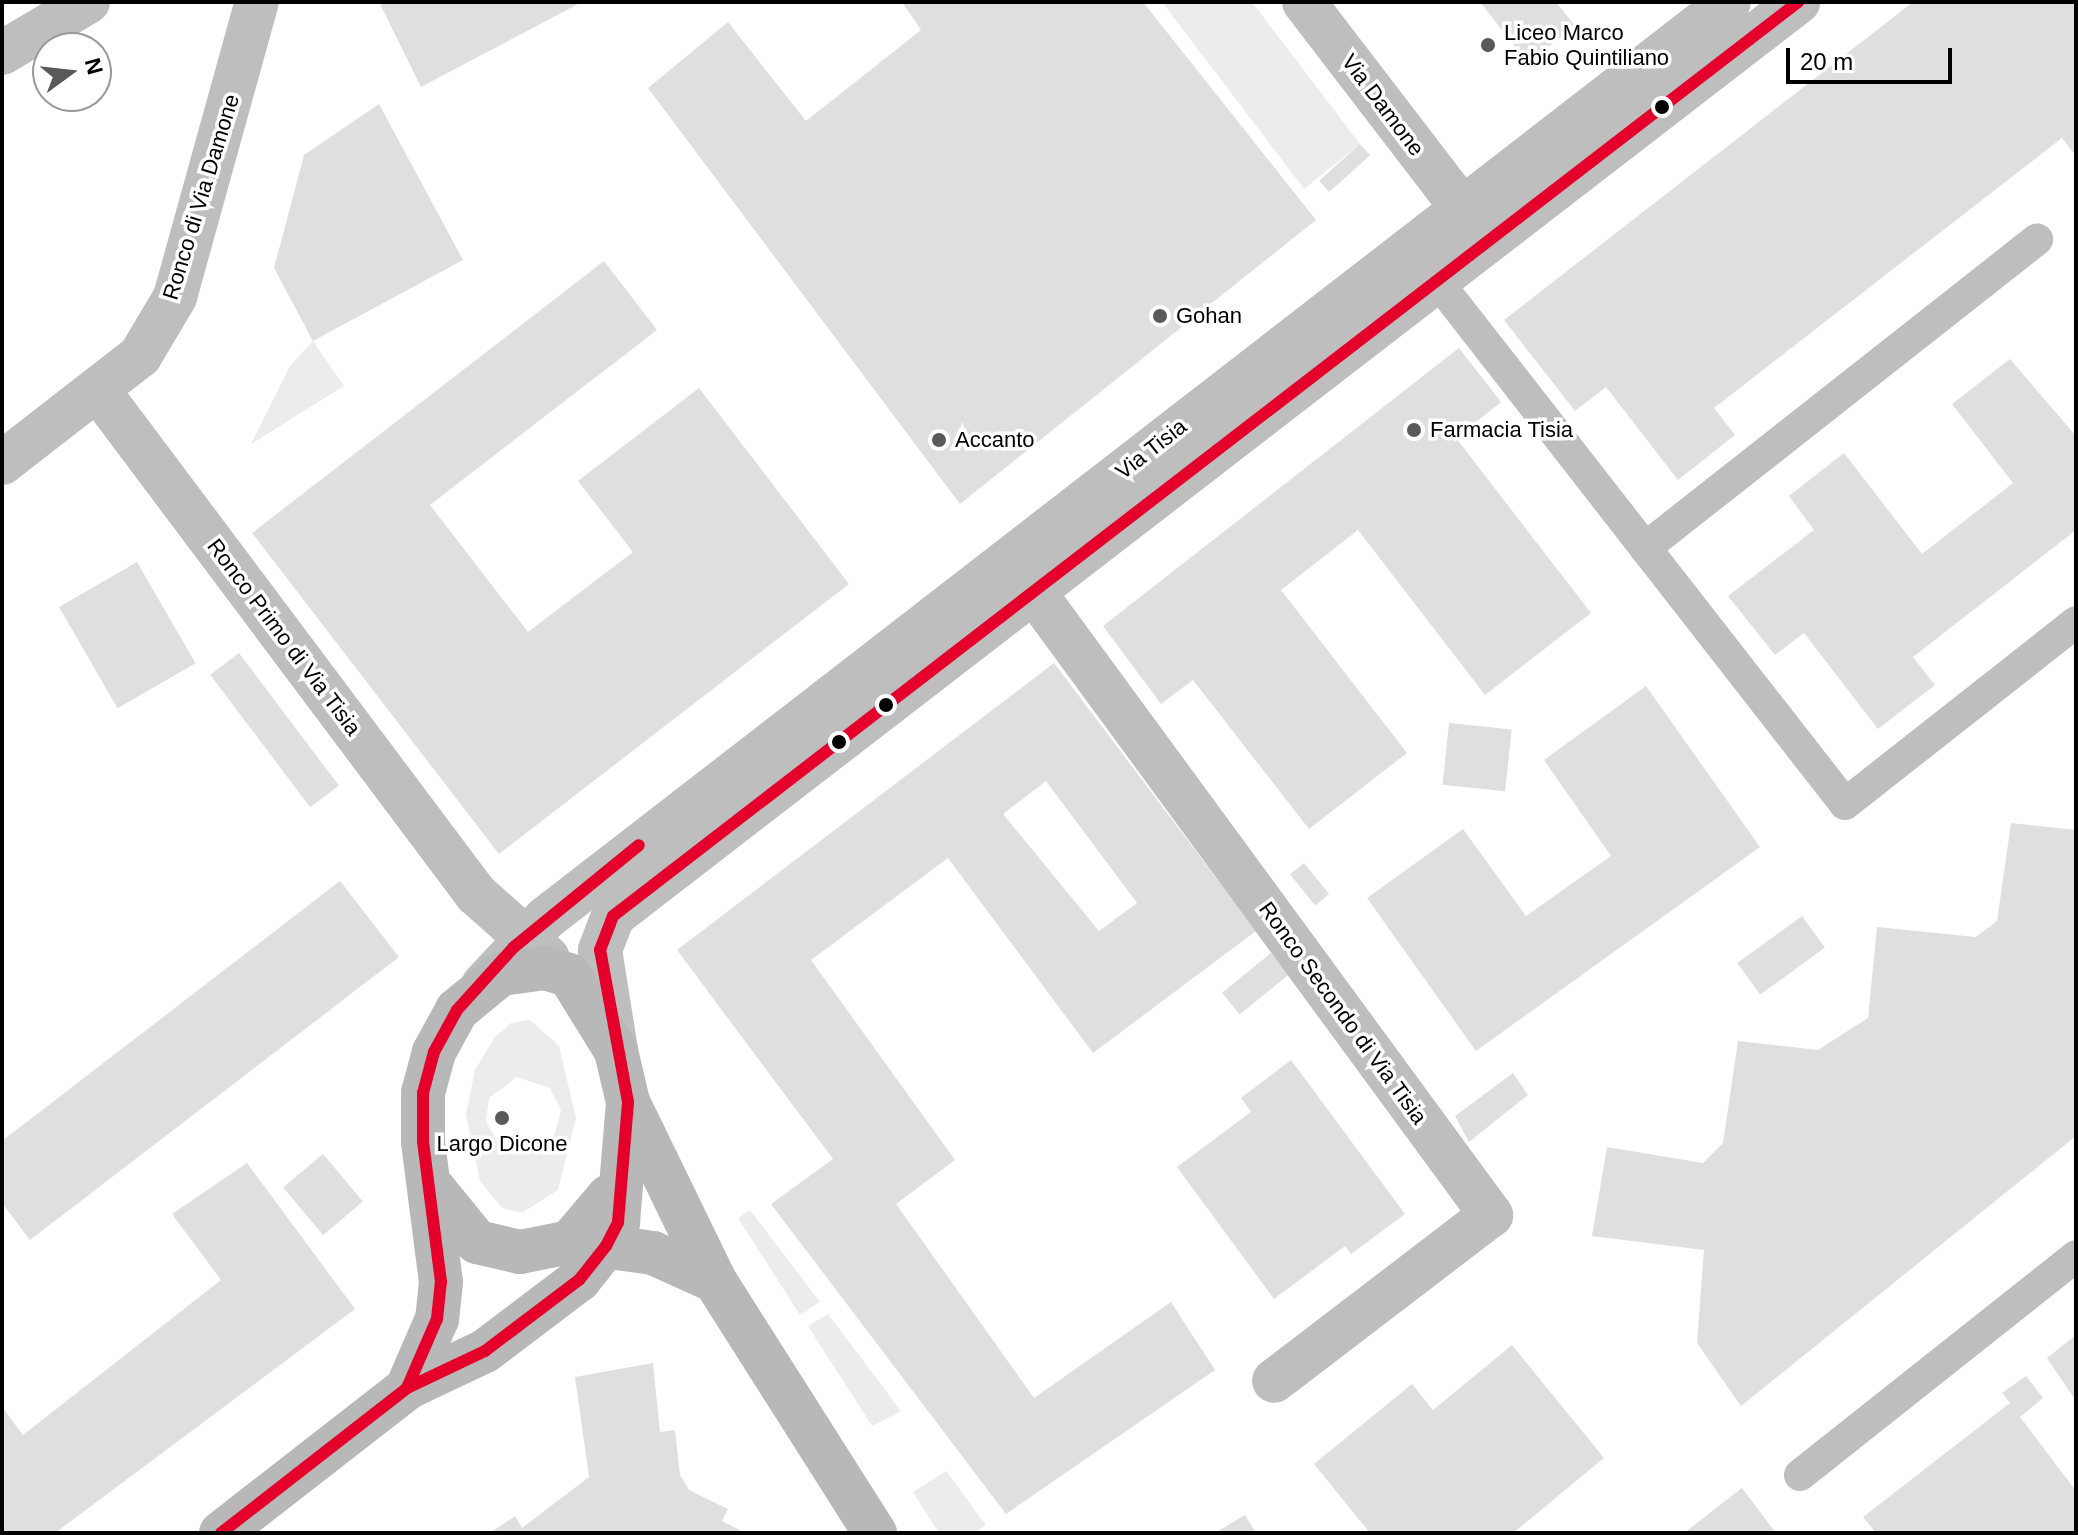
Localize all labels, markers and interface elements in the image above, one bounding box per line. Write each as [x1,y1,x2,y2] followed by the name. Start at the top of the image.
[1504,19,1669,70] place label: Liceo Marco Fabio Quintiliano
[32,32,112,112] north arrow
[1790,32,1956,82] scale bar
[1479,36,1497,54] marker: Liceo Marco Fabio Quintiliano
[1800,48,1853,75] text: 20 m
[1336,49,1430,161] street label: Via Damone
[80,55,108,77] text: N
[157,91,245,303] street label: Ronco di Via Damone
[1654,99,1670,115] unlabelled marker
[1176,303,1242,329] place label: Gohan
[1151,307,1169,325] marker: Gohan
[1110,413,1192,485] street label: Via Tisia
[1430,417,1573,443] place label: Farmacia Tisia
[1405,421,1423,439] marker: Farmacia Tisia
[955,427,1034,453] place label: Accanto
[930,431,948,449] marker: Accanto
[201,533,367,741] street label: Ronco Primo di Via Tisia
[878,697,894,713] unlabelled marker
[831,734,847,750] unlabelled marker
[1253,896,1433,1130] street label: Ronco Secondo di Via Tisia
[493,1109,511,1127] marker: Largo Dicone
[437,1131,567,1157] place label: Largo Dicone

